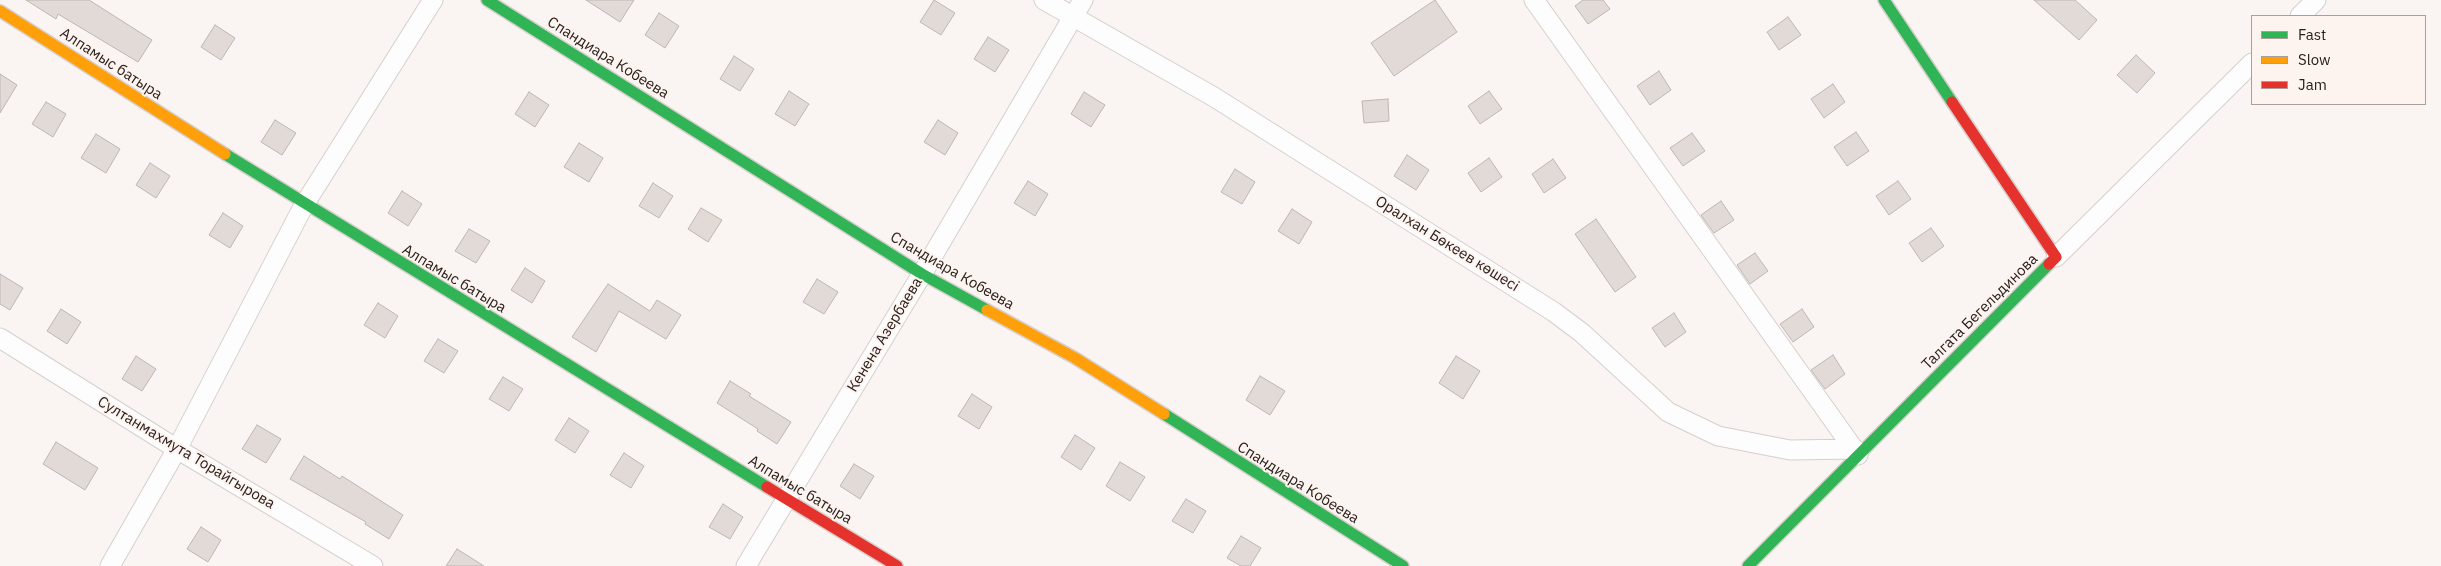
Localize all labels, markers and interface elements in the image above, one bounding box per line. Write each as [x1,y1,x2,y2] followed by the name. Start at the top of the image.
[544,13,672,103] street label: Спандиара Кобеева
[2251,15,2426,105] legend
[57,24,165,104] street label: Алпамыс батыра
[2298,25,2326,44] text: Fast
[2298,50,2331,69] text: Slow
[2298,75,2327,94] text: Jam
[1372,192,1522,296] street label: Оралхан Бөкеев көшесі
[887,228,1017,314] street label: Спандиара Кобеева
[399,241,509,317] street label: Алпамыс батыра
[1918,250,2042,374] street label: Талгата Бегельдинова
[844,274,926,396] street label: Кенена Азербаева
[94,393,278,513] street label: Султанмахмута Торайгырова
[1234,438,1362,528] street label: Спандиара Кобеева
[745,452,855,528] street label: Алпамыс батыра

